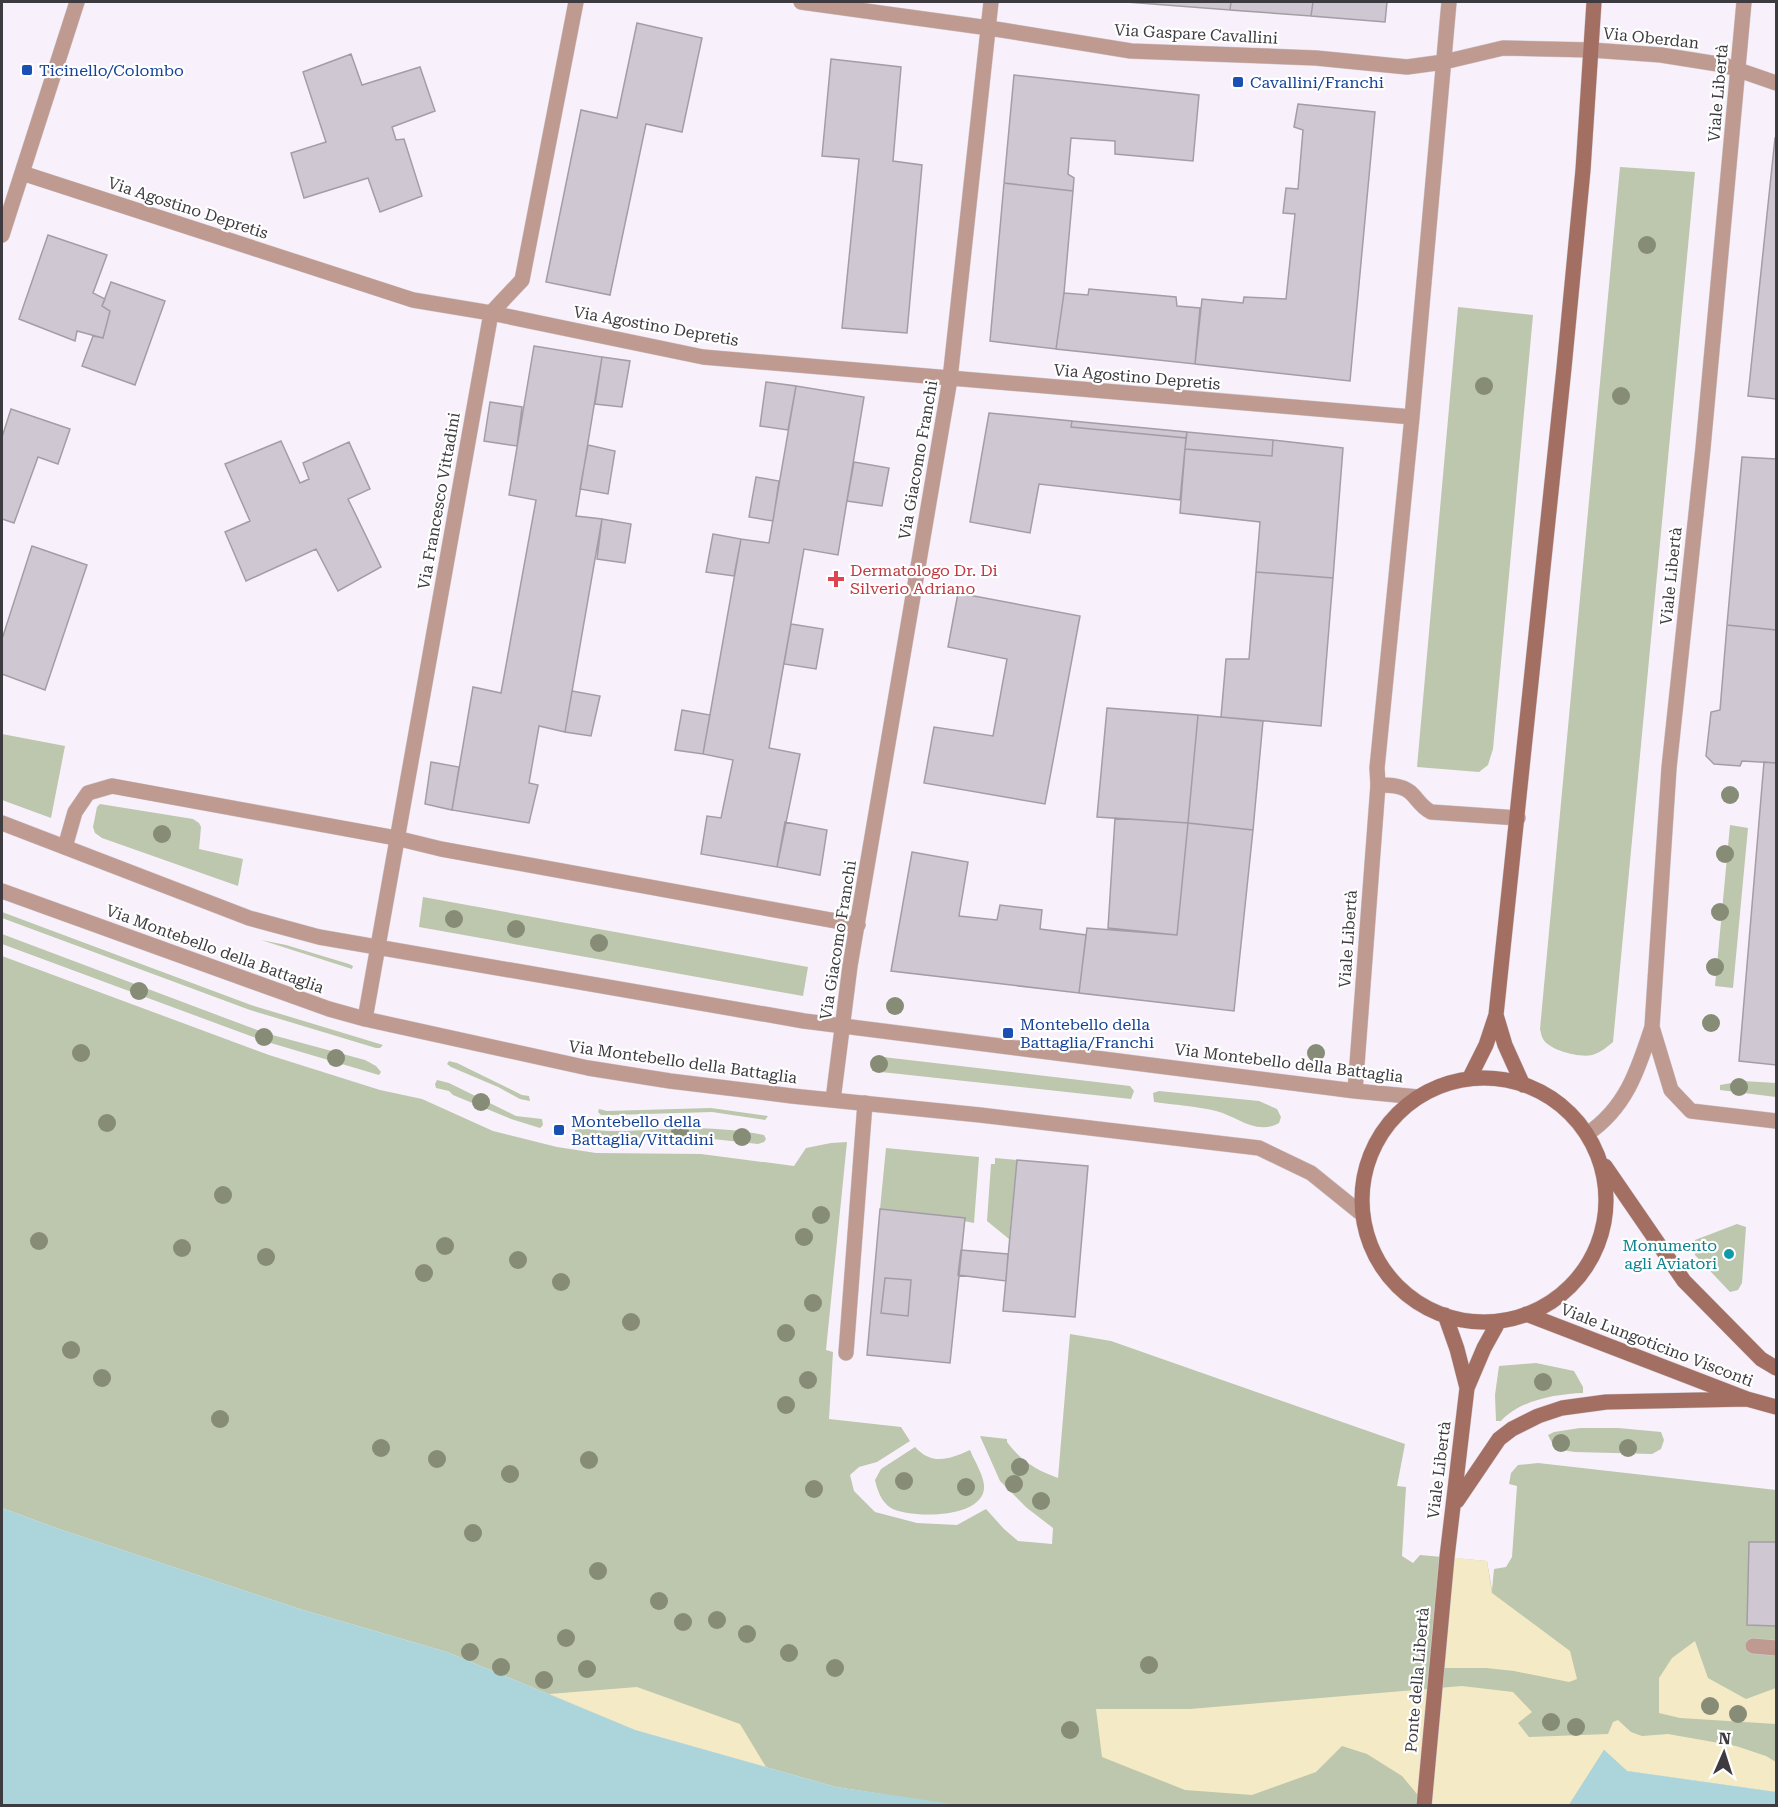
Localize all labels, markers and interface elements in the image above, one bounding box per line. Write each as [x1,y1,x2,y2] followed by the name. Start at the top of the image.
[1114,20,1278,48] street label: Via Gaspare Cavallini
[1602,24,1700,52] street label: Via Oberdan
[1704,43,1732,143] street label: Viale Libertà
[39,61,184,80] place label: Ticinello/Colombo
[20,63,34,77] marker: Ticinello/Colombo
[1250,73,1384,92] place label: Cavallini/Franchi
[1231,75,1245,89] marker: Cavallini/Franchi
[105,173,271,243] street label: Via Agostino Depretis
[572,302,740,350] street label: Via Agostino Depretis
[1053,360,1222,394] street label: Via Agostino Depretis
[895,379,941,541] street label: Via Giacomo Franchi
[414,411,464,591] street label: Via Francesco Vittadini
[1656,526,1686,626] street label: Viale Libertà
[850,561,998,598] place label: Dermatologo Dr. Di Silverio Adriano
[827,570,845,588] marker: Dermatologo Dr. Di Silverio Adriano
[816,859,860,1021] street label: Via Giacomo Franchi
[1335,889,1361,989] street label: Viale Libertà
[103,901,327,997] street label: Via Montebello della Battaglia
[1020,1015,1154,1052] place label: Montebello della Battaglia/Franchi
[1001,1026,1015,1040] marker: Montebello della Battaglia/Franchi
[568,1037,799,1087] street label: Via Montebello della Battaglia
[1173,1040,1405,1087] street label: Via Montebello della Battaglia
[571,1112,714,1149] place label: Montebello della Battaglia/Vittadini
[552,1123,566,1137] marker: Montebello della Battaglia/Vittadini
[1623,1236,1717,1273] place label: Monumento agli Aviatori
[1722,1247,1736,1261] marker: Monumento agli Aviatori
[1558,1299,1756,1391] street label: Viale Lungoticino Visconti
[1424,1420,1454,1520] street label: Viale Libertà
[1401,1606,1433,1753] street label: Ponte della Libertà
[1694,1723,1754,1783] north arrow
[1718,1729,1731,1748] text: N

